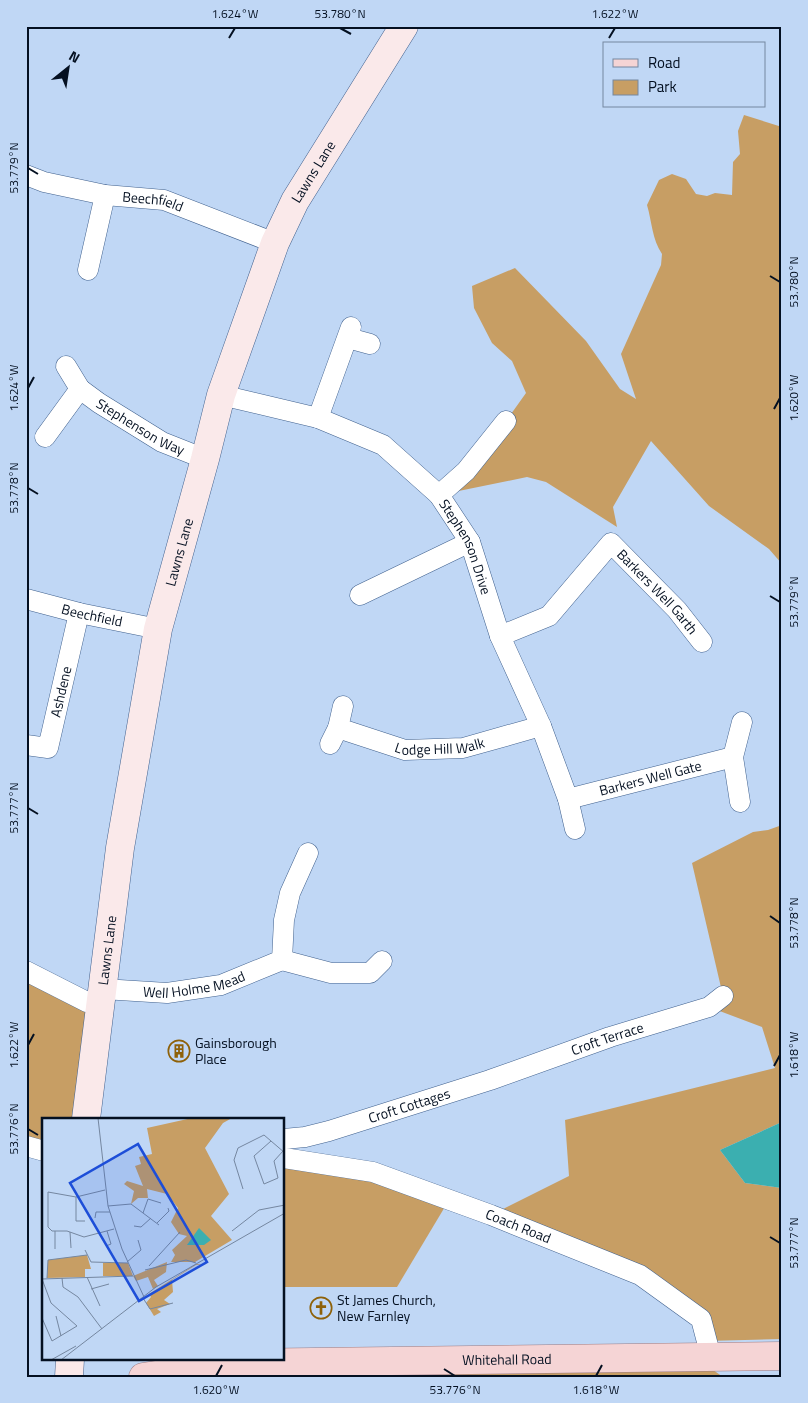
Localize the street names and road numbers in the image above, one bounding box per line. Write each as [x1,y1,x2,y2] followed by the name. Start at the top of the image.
[285,136,340,207] street label: Lawns Lane
[121,186,187,217] street label: Beechfield
[92,393,188,460] street label: Stephenson Way
[434,495,497,597] street label: Stephenson Drive
[159,516,198,589] street label: Lawns Lane
[612,544,703,639] street label: Barkers Well Garth
[59,598,124,632] street label: Beechfield
[44,664,76,719] street label: Ashdene
[392,731,487,760] street label: Lodge Hill Walk
[597,754,704,801] street label: Barkers Well Gate
[92,914,121,986] street label: Lawns Lane
[142,965,248,1003] street label: Well Holme Mead
[568,1016,646,1060] street label: Croft Terrace
[365,1082,453,1128] street label: Croft Cottages
[483,1203,554,1248] street label: Coach Road
[462,1348,552,1370] street label: Whitehall Road

